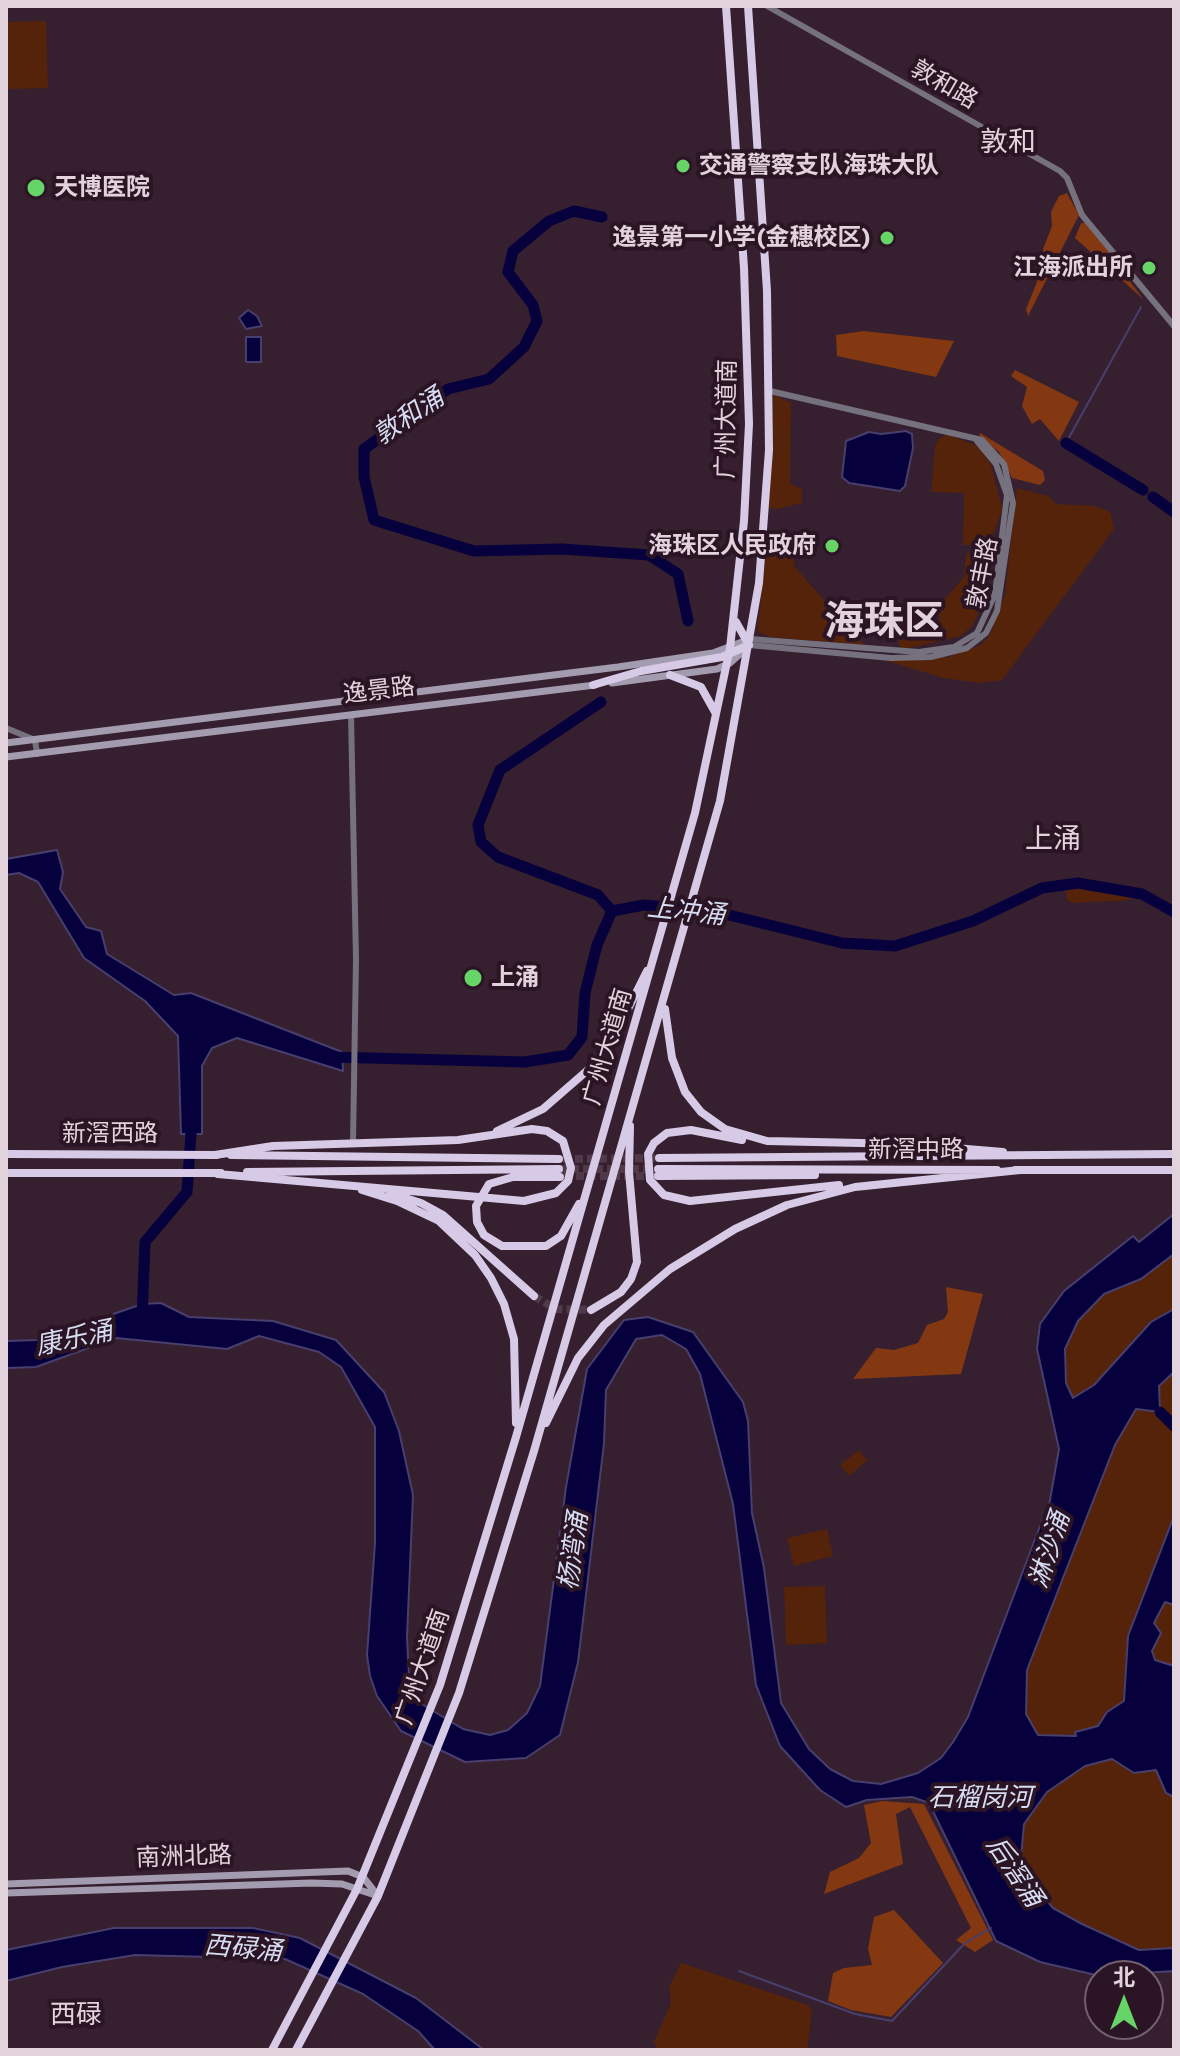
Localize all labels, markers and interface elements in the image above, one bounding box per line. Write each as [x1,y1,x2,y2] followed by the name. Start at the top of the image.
[906,55,982,115] street label: 敦和路
[980,126,1036,160] district label: 敦和
[699,152,939,180] place label: 交通警察支队海珠大队
[674,157,692,175] marker: 交通警察支队海珠大队
[54,174,150,202] place label: 天博医院
[25,177,47,199] marker: 天博医院
[612,224,871,252] place label: 逸景第一小学(金穗校区)
[878,229,896,247] marker: 逸景第一小学(金穗校区)
[1013,254,1133,282] place label: 江海派出所
[1140,259,1158,277] marker: 江海派出所
[712,359,742,479] street label: 广州大道南
[368,382,450,452] water label: 敦和涌
[648,532,816,560] place label: 海珠区人民政府
[962,535,1004,611] street label: 敦丰路
[823,537,841,555] marker: 海珠区人民政府
[824,598,944,646] district label: 海珠区
[342,672,416,710] street label: 逸景路
[1025,823,1081,857] district label: 上涌
[646,892,726,932] water label: 上冲涌
[491,964,539,992] place label: 上涌
[462,967,484,989] marker: 上涌
[578,985,638,1109] street label: 广州大道南
[62,1120,158,1148] street label: 新滘西路
[868,1136,964,1164] street label: 新滘中路
[33,1316,115,1362] water label: 康乐涌
[1023,1508,1077,1592] water label: 淋沙涌
[553,1510,595,1592] water label: 杨湾涌
[390,1606,456,1728] street label: 广州大道南
[928,1782,1032,1814] water label: 石榴岗河
[979,1831,1049,1913] water label: 后滘涌
[136,1841,232,1873] street label: 南洲北路
[203,1930,283,1968] water label: 西碌涌
[1084,1960,1164,2040] north arrow
[1113,1965,1135,1990] text: 北
[50,1999,102,2031] district label: 西碌

